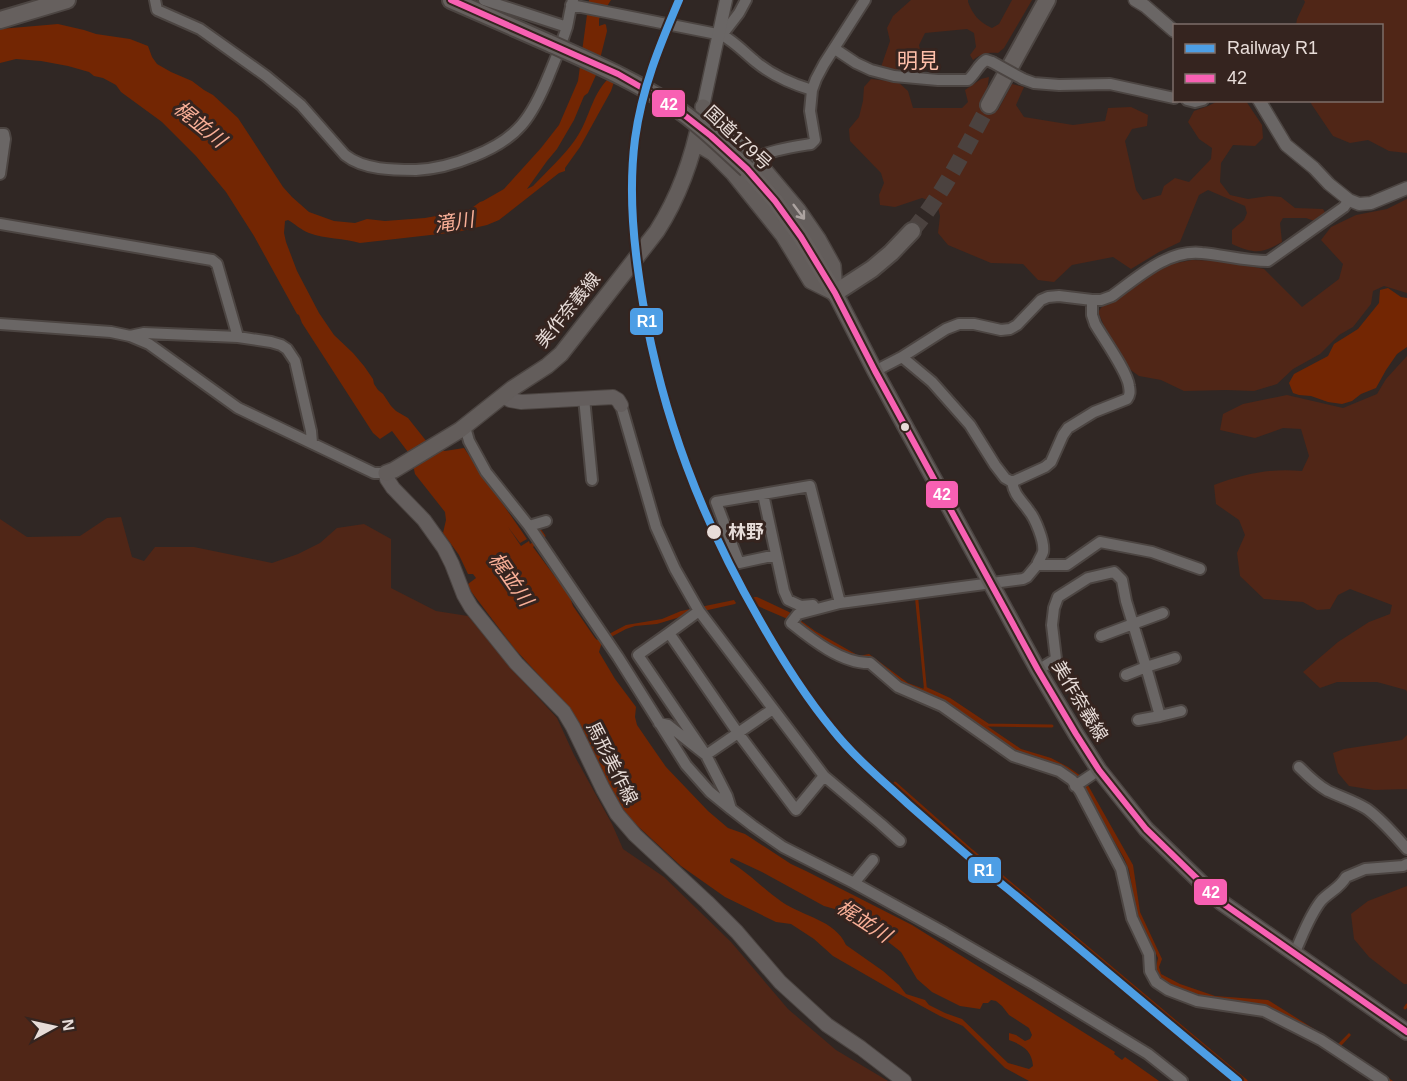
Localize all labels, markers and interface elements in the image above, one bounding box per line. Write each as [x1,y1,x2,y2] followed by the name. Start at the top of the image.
[1173,24,1383,102] legend
[1227,38,1318,58] text: Railway R1
[897,49,939,72] district label: 明見
[1227,68,1247,88] text: 42
[651,89,686,118] line badge: 42
[660,96,678,113] text: 42
[170,97,232,153] water label: 梶並川
[700,102,776,174] street label: 国道179号
[792,204,805,220] one-way arrow
[433,208,477,236] water label: 滝川
[532,269,604,351] street label: 美作奈義線
[629,307,664,336] line badge: R1
[637,313,657,330] text: R1
[899,421,911,433] unlabelled marker
[925,480,959,509] line badge: 42
[933,486,951,503] text: 42
[728,522,764,542] place label: 林野
[705,523,723,541] marker: 林野
[485,548,538,612] water label: 梶並川
[1048,657,1112,745] street label: 美作奈義線
[583,718,641,808] street label: 馬形美作線
[967,856,1002,884] line badge: R1
[974,862,994,879] text: R1
[1193,878,1228,906] line badge: 42
[1202,884,1220,901] text: 42
[833,895,897,948] water label: 梶並川
[24,997,84,1057] north arrow
[59,1018,78,1032] text: N

